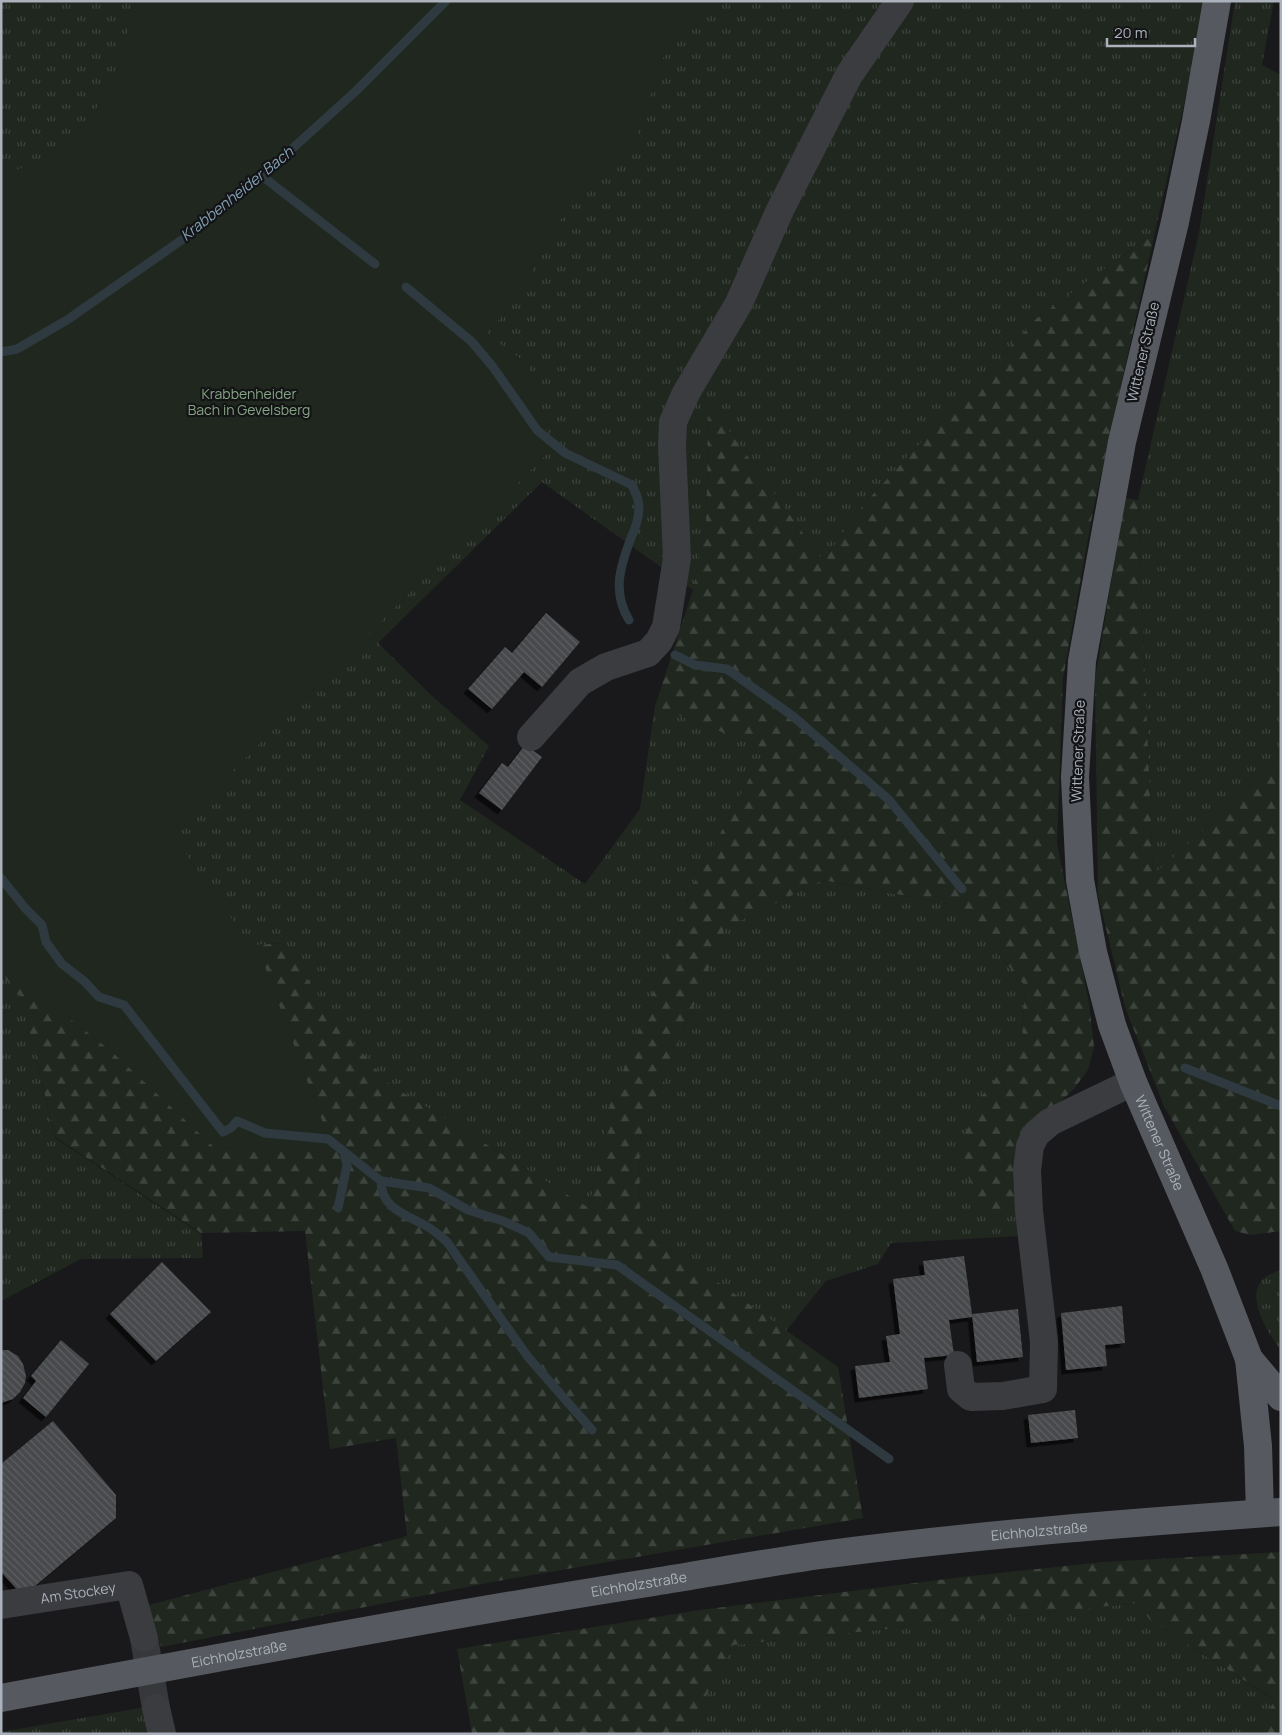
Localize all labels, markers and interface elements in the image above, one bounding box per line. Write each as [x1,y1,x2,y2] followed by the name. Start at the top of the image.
[1107,15,1194,47] scale bar
[1114,22,1147,43] text: 20 m
[176,141,298,246] water label: Krabbenheider Bach
[1122,300,1163,404] street label: Wittener Straße
[188,384,310,419] park label: Krabbenheider Bach in Gevelsberg
[1066,700,1089,802] street label: Wittener Straße
[1131,1092,1189,1193] street label: Wittener Straße
[990,1517,1088,1545] street label: Eichholzstraße
[590,1567,688,1601] street label: Eichholzstraße
[39,1577,118,1608] street label: Am Stockey
[190,1635,288,1672] street label: Eichholzstraße

